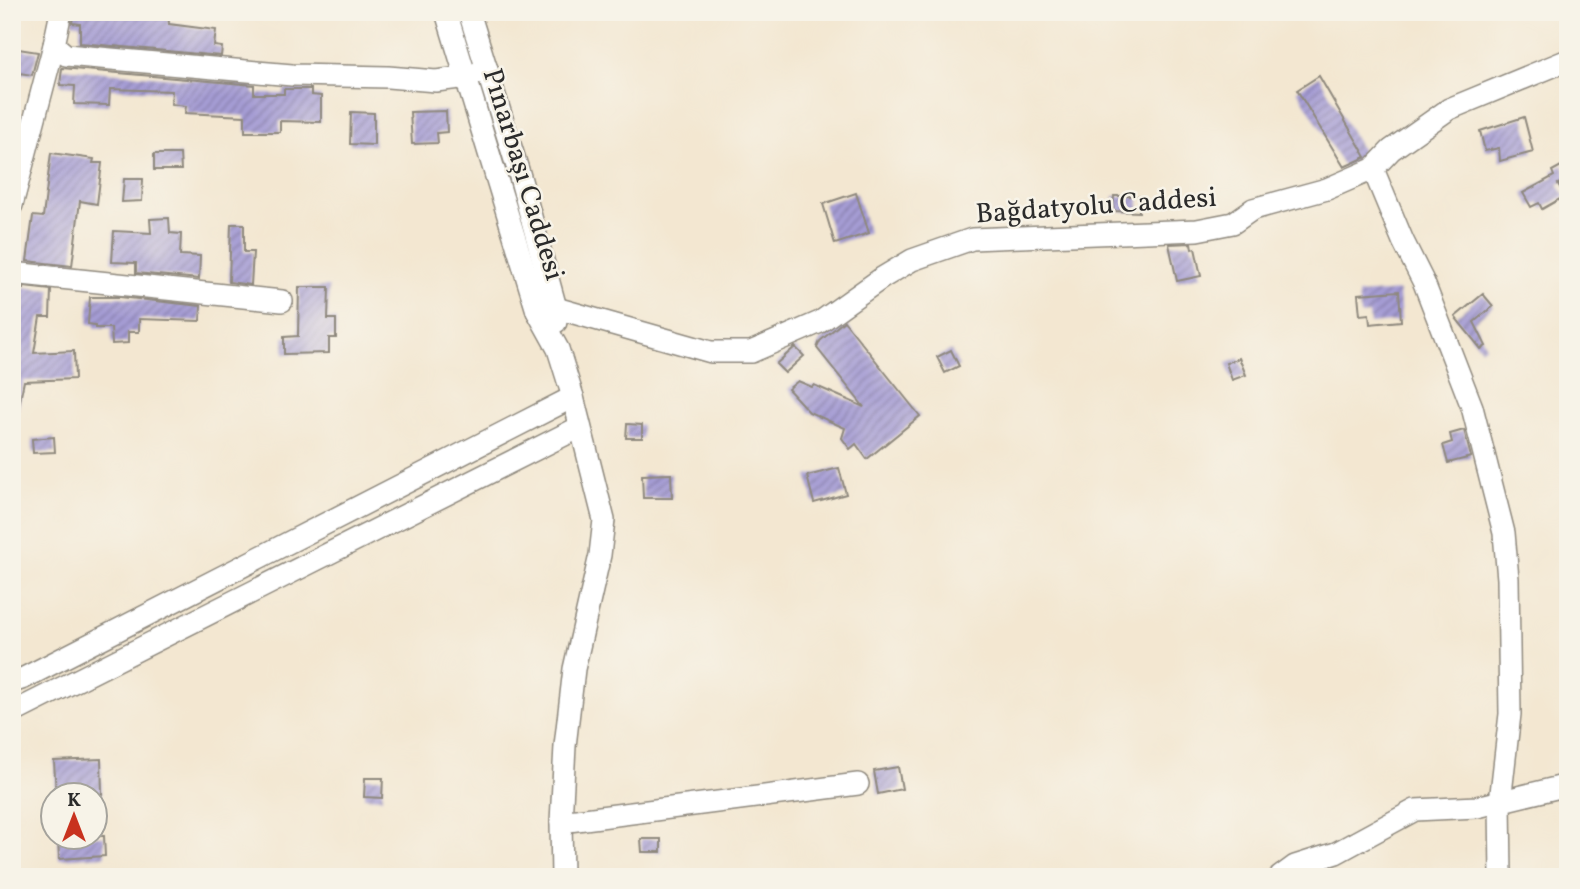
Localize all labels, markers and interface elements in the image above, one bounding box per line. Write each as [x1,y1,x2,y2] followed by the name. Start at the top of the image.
[472,64,573,286] street label: Pınarbaşı Caddesi
[974,179,1218,234] street label: Bağdatyolu Caddesi
[38,780,108,850] north arrow
[67,788,81,814] text: K

